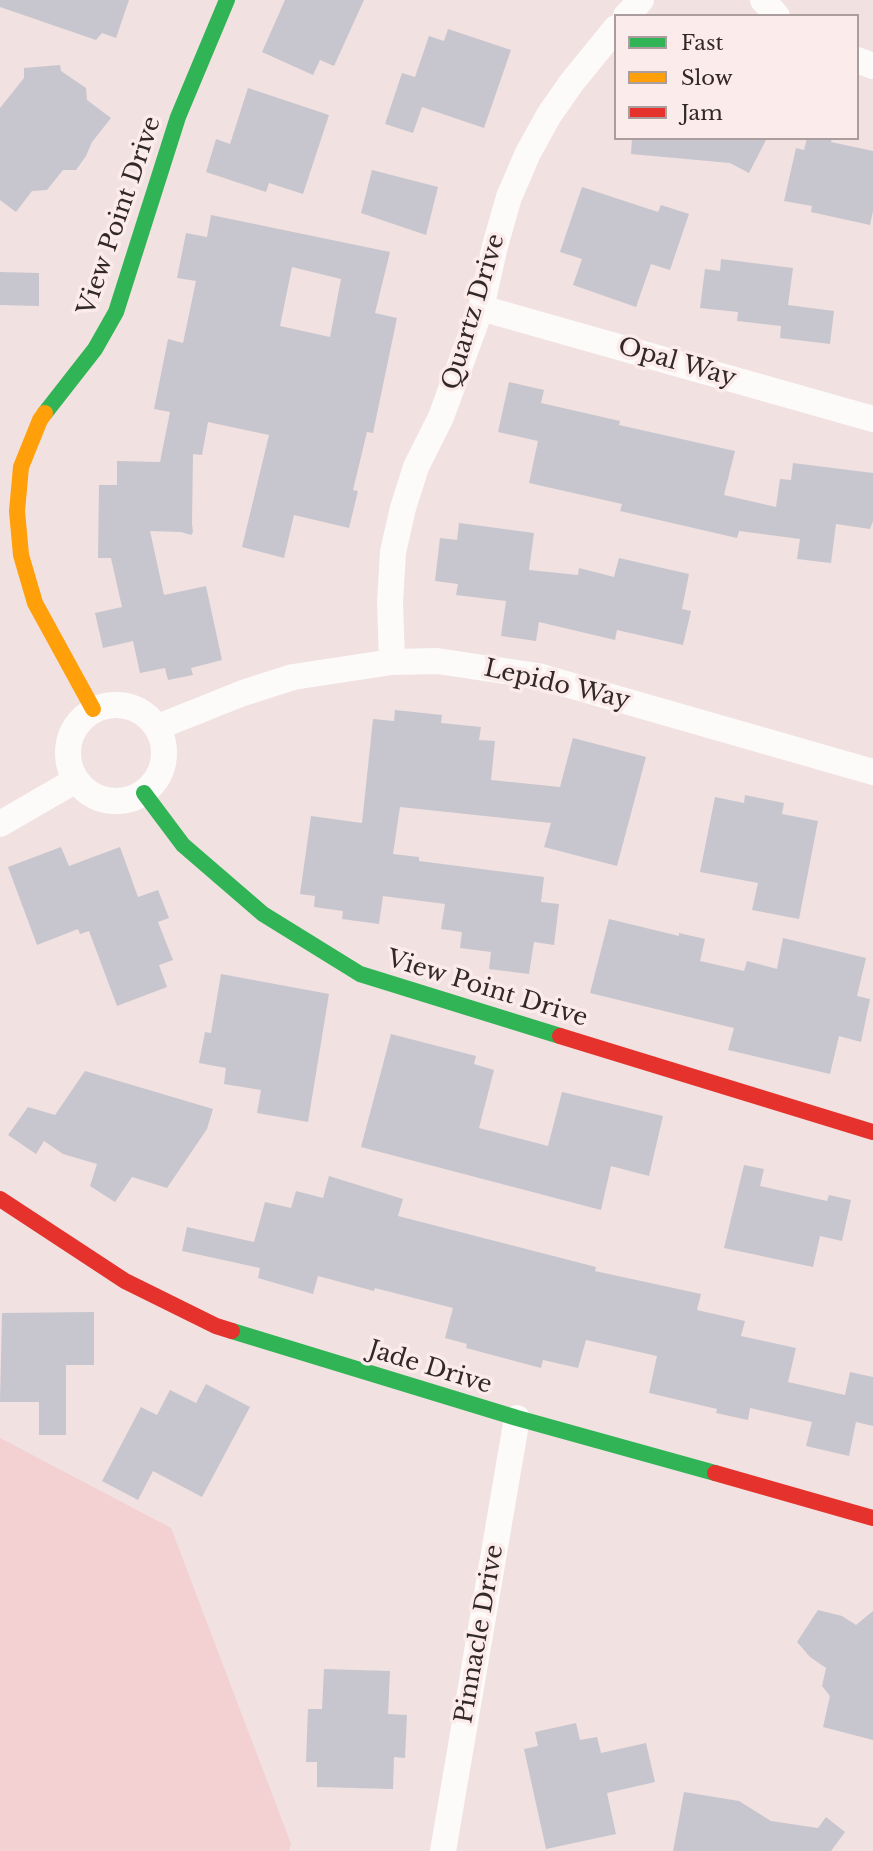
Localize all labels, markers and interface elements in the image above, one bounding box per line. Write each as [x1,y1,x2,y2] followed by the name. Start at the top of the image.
[614,14,859,140] legend
[681,30,723,56] text: Fast
[681,65,733,91] text: Slow
[681,100,723,126] text: Jam
[72,113,168,319] street label: View Point Drive
[437,231,511,393] street label: Quartz Drive
[615,332,739,394] street label: Opal Way
[481,654,633,716] street label: Lepido Way
[383,945,591,1033] street label: View Point Drive
[365,1336,495,1400] street label: Jade Drive
[450,1542,510,1726] street label: Pinnacle Drive

